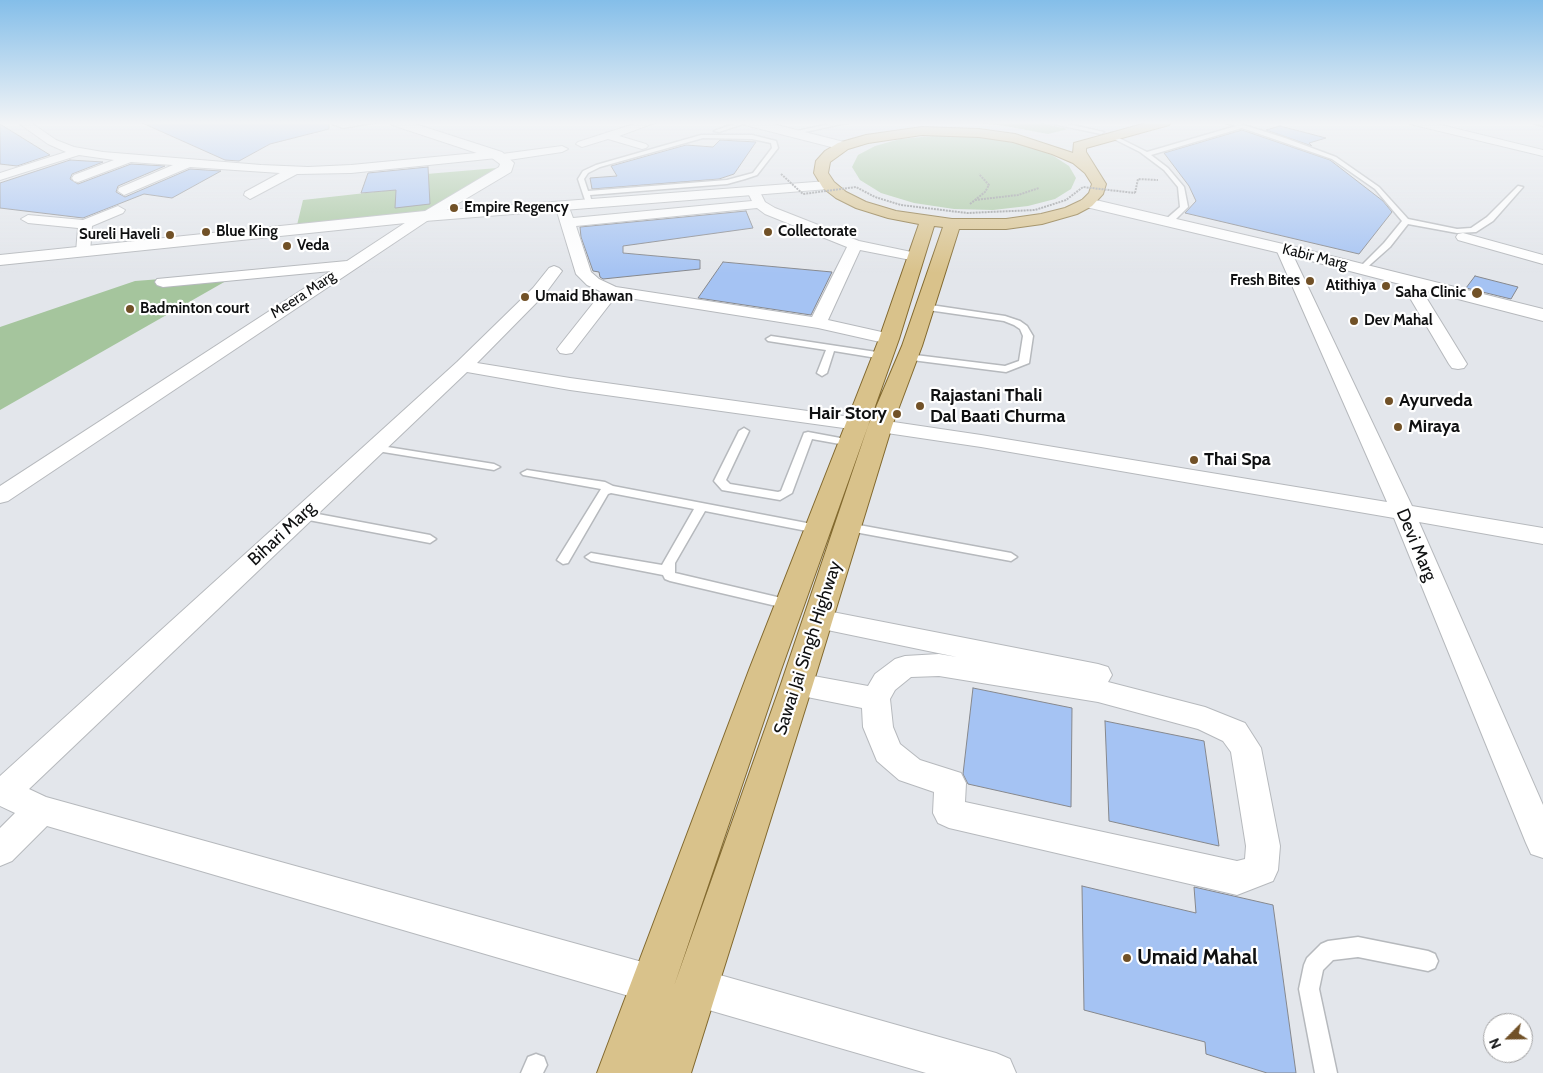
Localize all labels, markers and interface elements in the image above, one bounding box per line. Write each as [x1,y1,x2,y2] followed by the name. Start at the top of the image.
[464,199,569,217] place label: Empire Regency
[448,202,460,214] marker: Empire Regency
[216,223,278,241] place label: Blue King
[778,223,857,241] place label: Collectorate
[79,226,160,244] place label: Sureli Haveli
[200,226,212,238] marker: Blue King
[762,226,774,238] marker: Collectorate
[164,229,176,241] marker: Sureli Haveli
[297,237,329,255] place label: Veda
[281,240,293,252] marker: Veda
[1280,240,1350,274] street label: Kabir Marg
[267,267,339,323] street label: Meera Marg
[1230,272,1300,290] place label: Fresh Bites
[1304,275,1316,287] marker: Fresh Bites
[1326,277,1376,295] place label: Atithiya
[1380,280,1392,292] marker: Atithiya
[1395,284,1466,302] place label: Saha Clinic
[1470,286,1484,300] marker: Saha Clinic
[535,288,633,306] place label: Umaid Bhawan
[519,291,531,303] marker: Umaid Bhawan
[140,300,249,318] place label: Badminton court
[124,303,136,315] marker: Badminton court
[1364,312,1433,330] place label: Dev Mahal
[1348,315,1360,327] marker: Dev Mahal
[930,385,1065,428] place label: Rajastani Thali Dal Baati Churma
[1399,390,1472,412] place label: Ayurveda
[1383,395,1395,407] marker: Ayurveda
[914,400,926,412] marker: Rajastani Thali Dal Baati Churma
[808,403,887,425] place label: Hair Story
[891,408,903,420] marker: Hair Story
[1408,416,1460,438] place label: Miraya
[1392,421,1404,433] marker: Miraya
[1204,449,1271,471] place label: Thai Spa
[1188,454,1200,466] marker: Thai Spa
[244,497,320,571] street label: Bihari Marg
[1391,506,1441,584] street label: Devi Marg
[770,558,846,738] street label: Sawai Jai Singh Highway
[1137,945,1258,971] place label: Umaid Mahal
[1121,952,1133,964] marker: Umaid Mahal
[1483,1013,1533,1063] north arrow
[1485,1035,1505,1052] text: N

